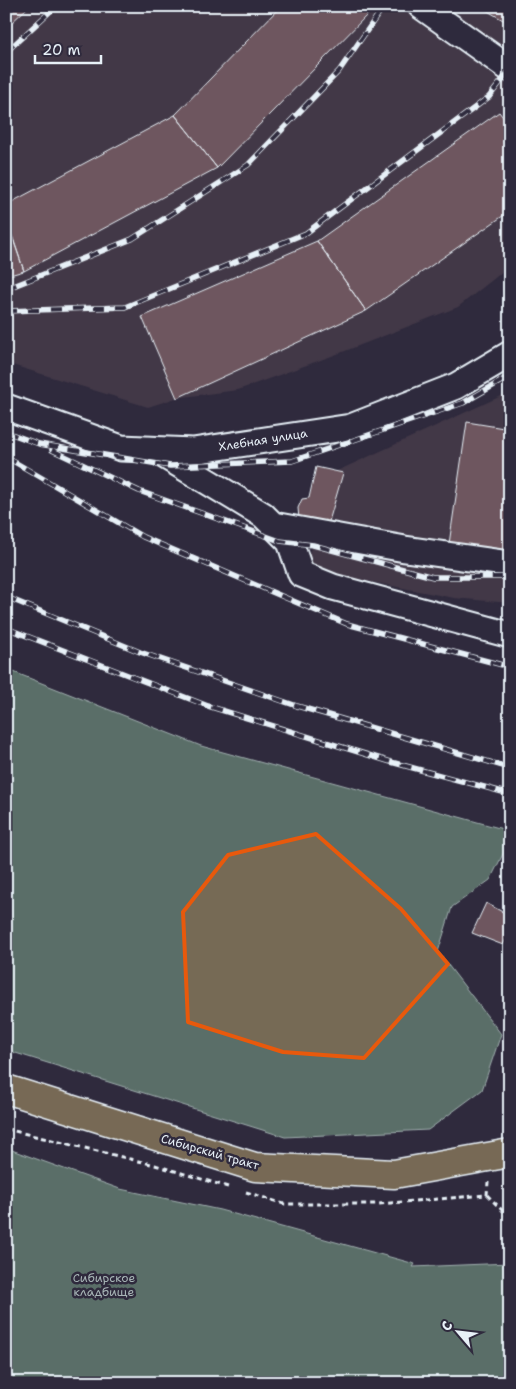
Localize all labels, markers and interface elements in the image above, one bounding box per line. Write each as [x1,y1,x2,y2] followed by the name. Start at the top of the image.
[35,32,101,64] scale bar
[42,40,81,60] text: 20 m
[217,425,309,455] street label: Хлебная улица
[159,1130,262,1174] street label: Сибирский тракт
[73,1270,135,1300] park label: Сибирское кладбище
[434,1306,484,1356] north arrow
[437,1318,456,1334] text: С

